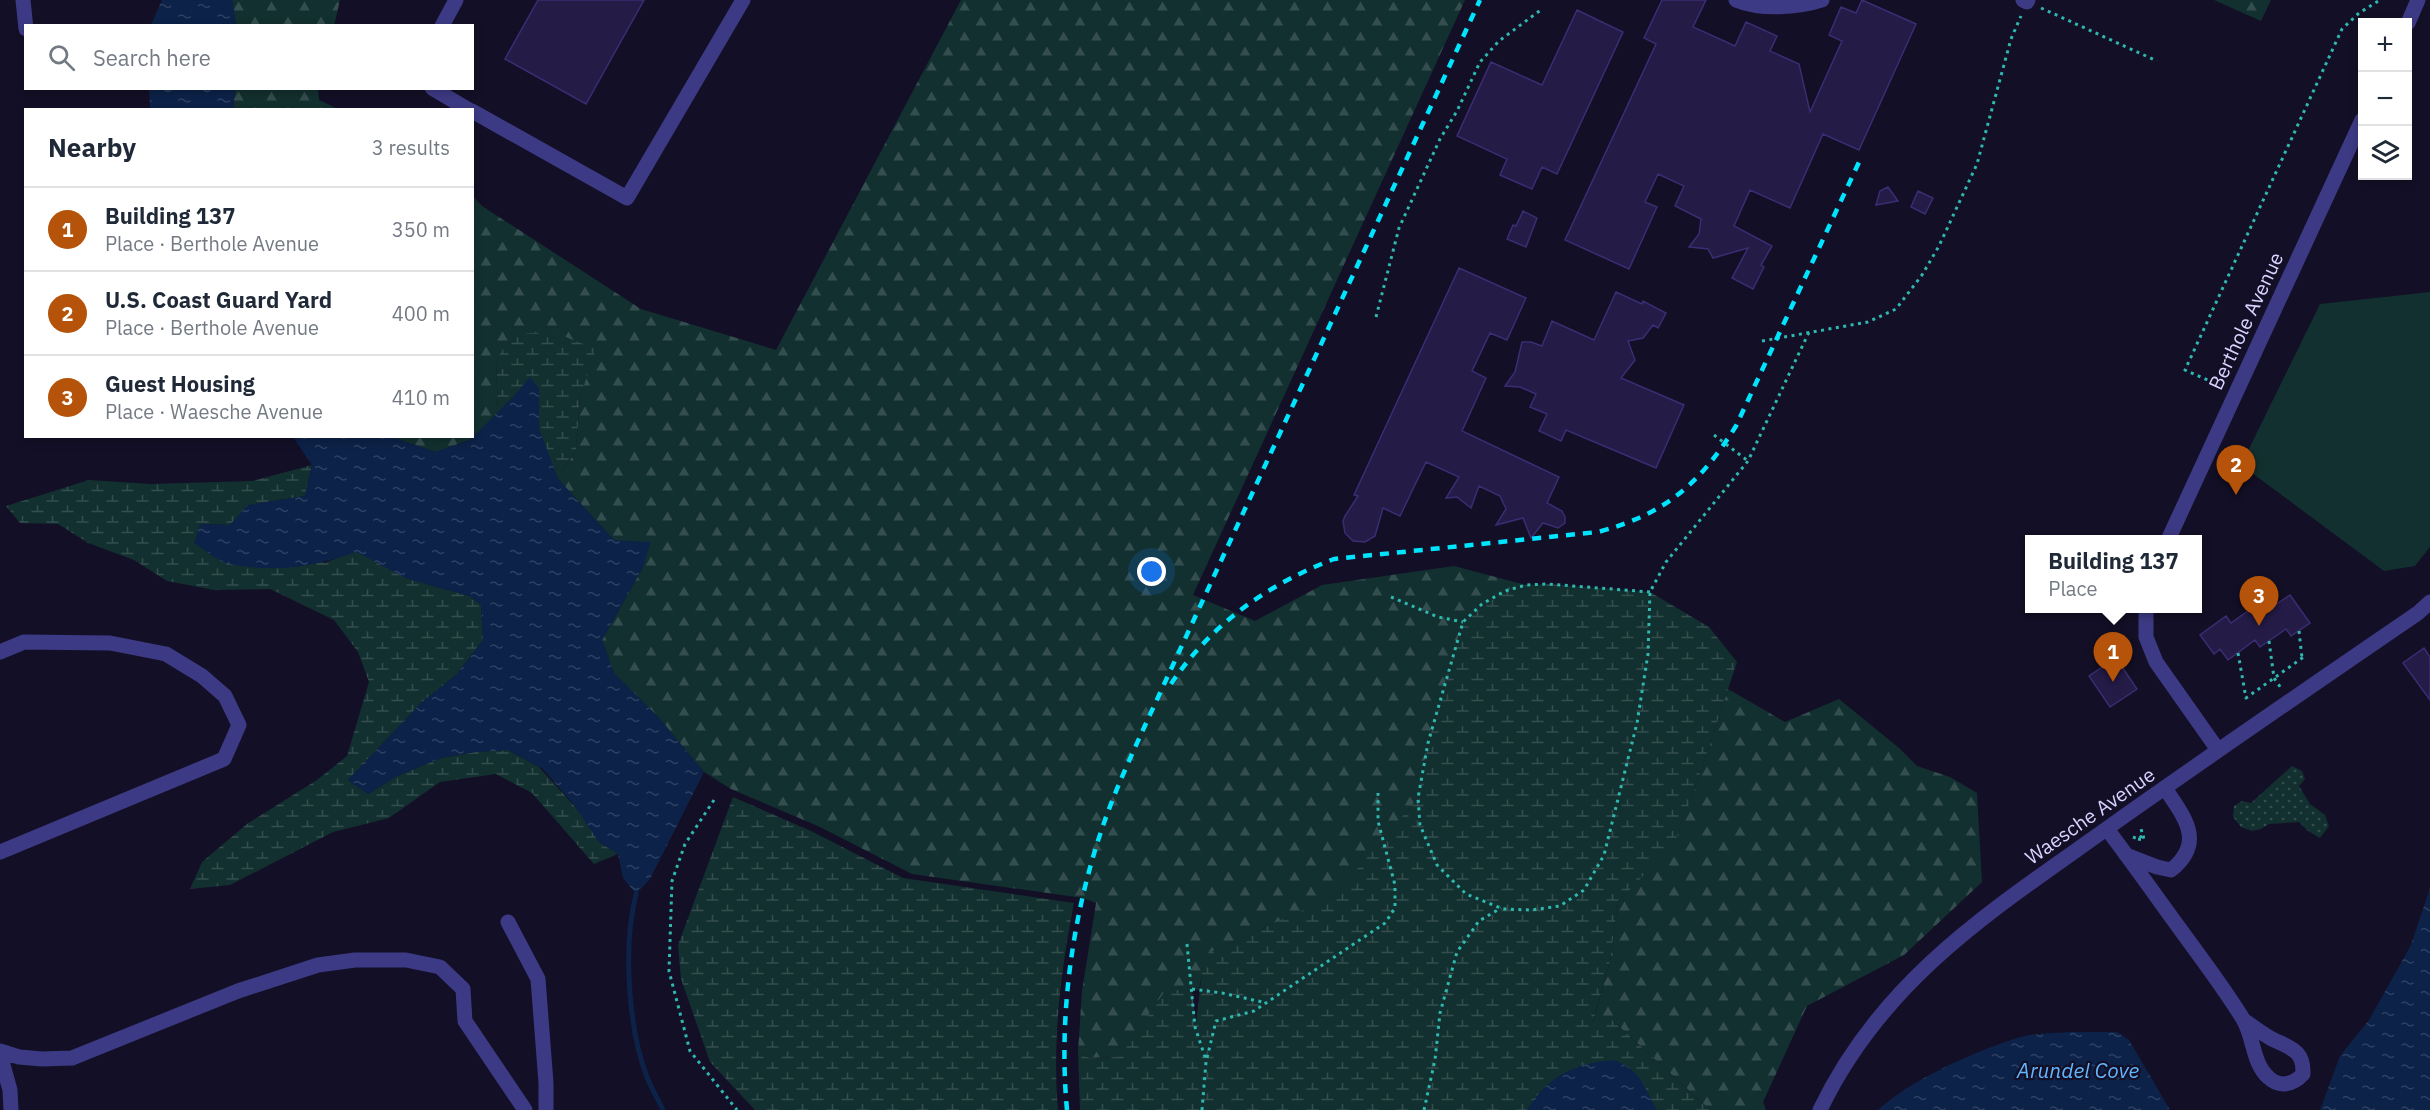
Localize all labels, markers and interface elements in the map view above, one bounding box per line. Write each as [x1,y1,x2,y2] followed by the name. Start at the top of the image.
[2358,18,2412,180] map controls
[2358,18,2412,72] button: +
[24,24,474,90] search box
[45,41,78,74] icon: search
[93,43,211,72] text: Search here
[2358,72,2412,126] button: −
[2358,126,2412,180] button: layers
[48,130,136,164] text: Nearby
[372,134,450,161] text: 3 results
[105,201,235,230] text: Building 137
[62,216,74,243] text: 1
[392,216,450,243] text: 350 m
[105,230,319,257] text: Place · Berthole Avenue
[2202,248,2289,394] street label: Berthole Avenue
[105,285,332,314] text: U.S. Coast Guard Yard
[62,300,74,327] text: 2
[392,300,450,327] text: 400 m
[105,314,319,341] text: Place · Berthole Avenue
[105,369,255,398] text: Guest Housing
[62,384,74,411] text: 3
[392,384,450,411] text: 410 m
[105,398,323,425] text: Place · Waesche Avenue
[2216,446,2256,495] pin: 2
[2025,535,2202,613] popup
[2048,546,2179,575] text: Building 137
[1137,557,1166,586] your location
[2048,575,2097,602] text: Place
[2240,576,2278,626] pin: 3
[2094,632,2132,682] pin: 1
[2019,761,2160,871] street label: Waesche Avenue
[2016,1056,2139,1084] water label: Arundel Cove

